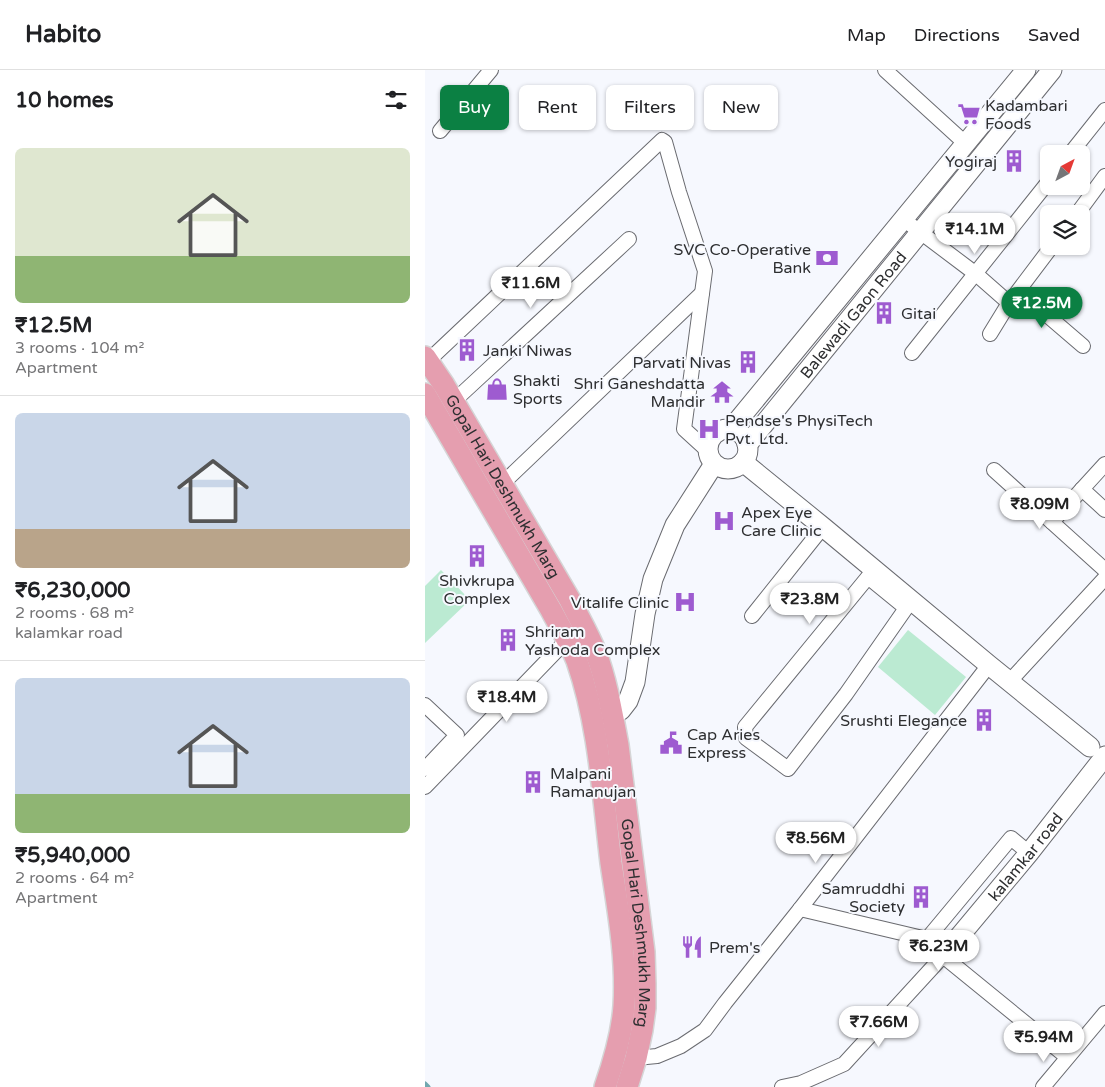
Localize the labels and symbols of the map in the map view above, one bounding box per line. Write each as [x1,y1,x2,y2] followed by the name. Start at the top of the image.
[985,96,1068,134] place label: Kadambari Foods
[956,101,982,127] supermarket icon: Kadambari Foods
[1040,145,1090,195] north arrow
[1001,148,1027,174] building icon: Yogiraj
[945,152,997,172] place label: Yogiraj
[934,212,1016,255] pin: ₹14.1M
[673,240,811,278] place label: SVC Co-Operative Bank
[814,245,840,271] bank icon: SVC Co-Operative Bank
[796,248,911,383] street label: Balewadi Gaon Road
[490,266,572,309] pin: ₹11.6M
[1001,286,1083,329] pin: ₹12.5M
[871,300,897,326] building icon: Gitai
[901,304,936,324] place label: Gitai
[454,337,480,363] building icon: Janki Niwas
[483,341,572,361] place label: Janki Niwas
[735,349,761,375] building icon: Parvati Nivas
[632,353,731,373] place label: Parvati Nivas
[513,371,562,409] place label: Shakti Sports
[574,374,706,412] place label: Shri Ganeshdatta Mandir
[484,376,510,402] shop icon: Shakti Sports
[709,379,735,405] temple icon: Shri Ganeshdatta Mandir
[441,391,564,582] street label: Gopal Hari Deshmukh Marg
[725,411,873,449] place label: Pendse's PhysiTech Pvt. Ltd.
[696,416,722,442] hospital icon: Pendse's PhysiTech Pvt. Ltd.
[999,488,1081,530] pin: ₹8.09M
[741,503,822,541] place label: Apex Eye Care Clinic
[711,508,737,534] hospital icon: Apex Eye Care Clinic
[464,543,490,569] building icon: Shivkrupa Complex
[439,571,515,609] place label: Shivkrupa Complex
[769,582,851,625] pin: ₹23.8M
[672,589,698,615] hospital icon: Vitalife Clinic
[571,593,669,613] place label: Vitalife Clinic
[525,622,660,660] place label: Shriram Yashoda Complex
[495,627,521,653] building icon: Shriram Yashoda Complex
[466,680,548,723] pin: ₹18.4M
[971,707,997,733] building icon: Srushti Elegance
[840,711,967,731] place label: Srushti Elegance
[687,725,760,763] place label: Cap Aries Express
[658,730,684,756] public building icon: Cap Aries Express
[550,764,636,802] place label: Malpani Ramanujan
[520,769,546,795] building icon: Malpani Ramanujan
[984,809,1068,905] street label: kalamkar road
[616,817,654,1029] street label: Gopal Hari Deshmukh Marg
[775,822,857,864] pin: ₹8.56M
[822,879,905,917] place label: Samruddhi Society
[908,884,934,910] building icon: Samruddhi Society
[898,930,980,972] pin: ₹6.23M
[679,934,705,960] restaurant icon: Prem's
[709,938,761,958] place label: Prem's
[838,1006,920,1048] pin: ₹7.66M
[1003,1020,1085,1063] pin: ₹5.94M

